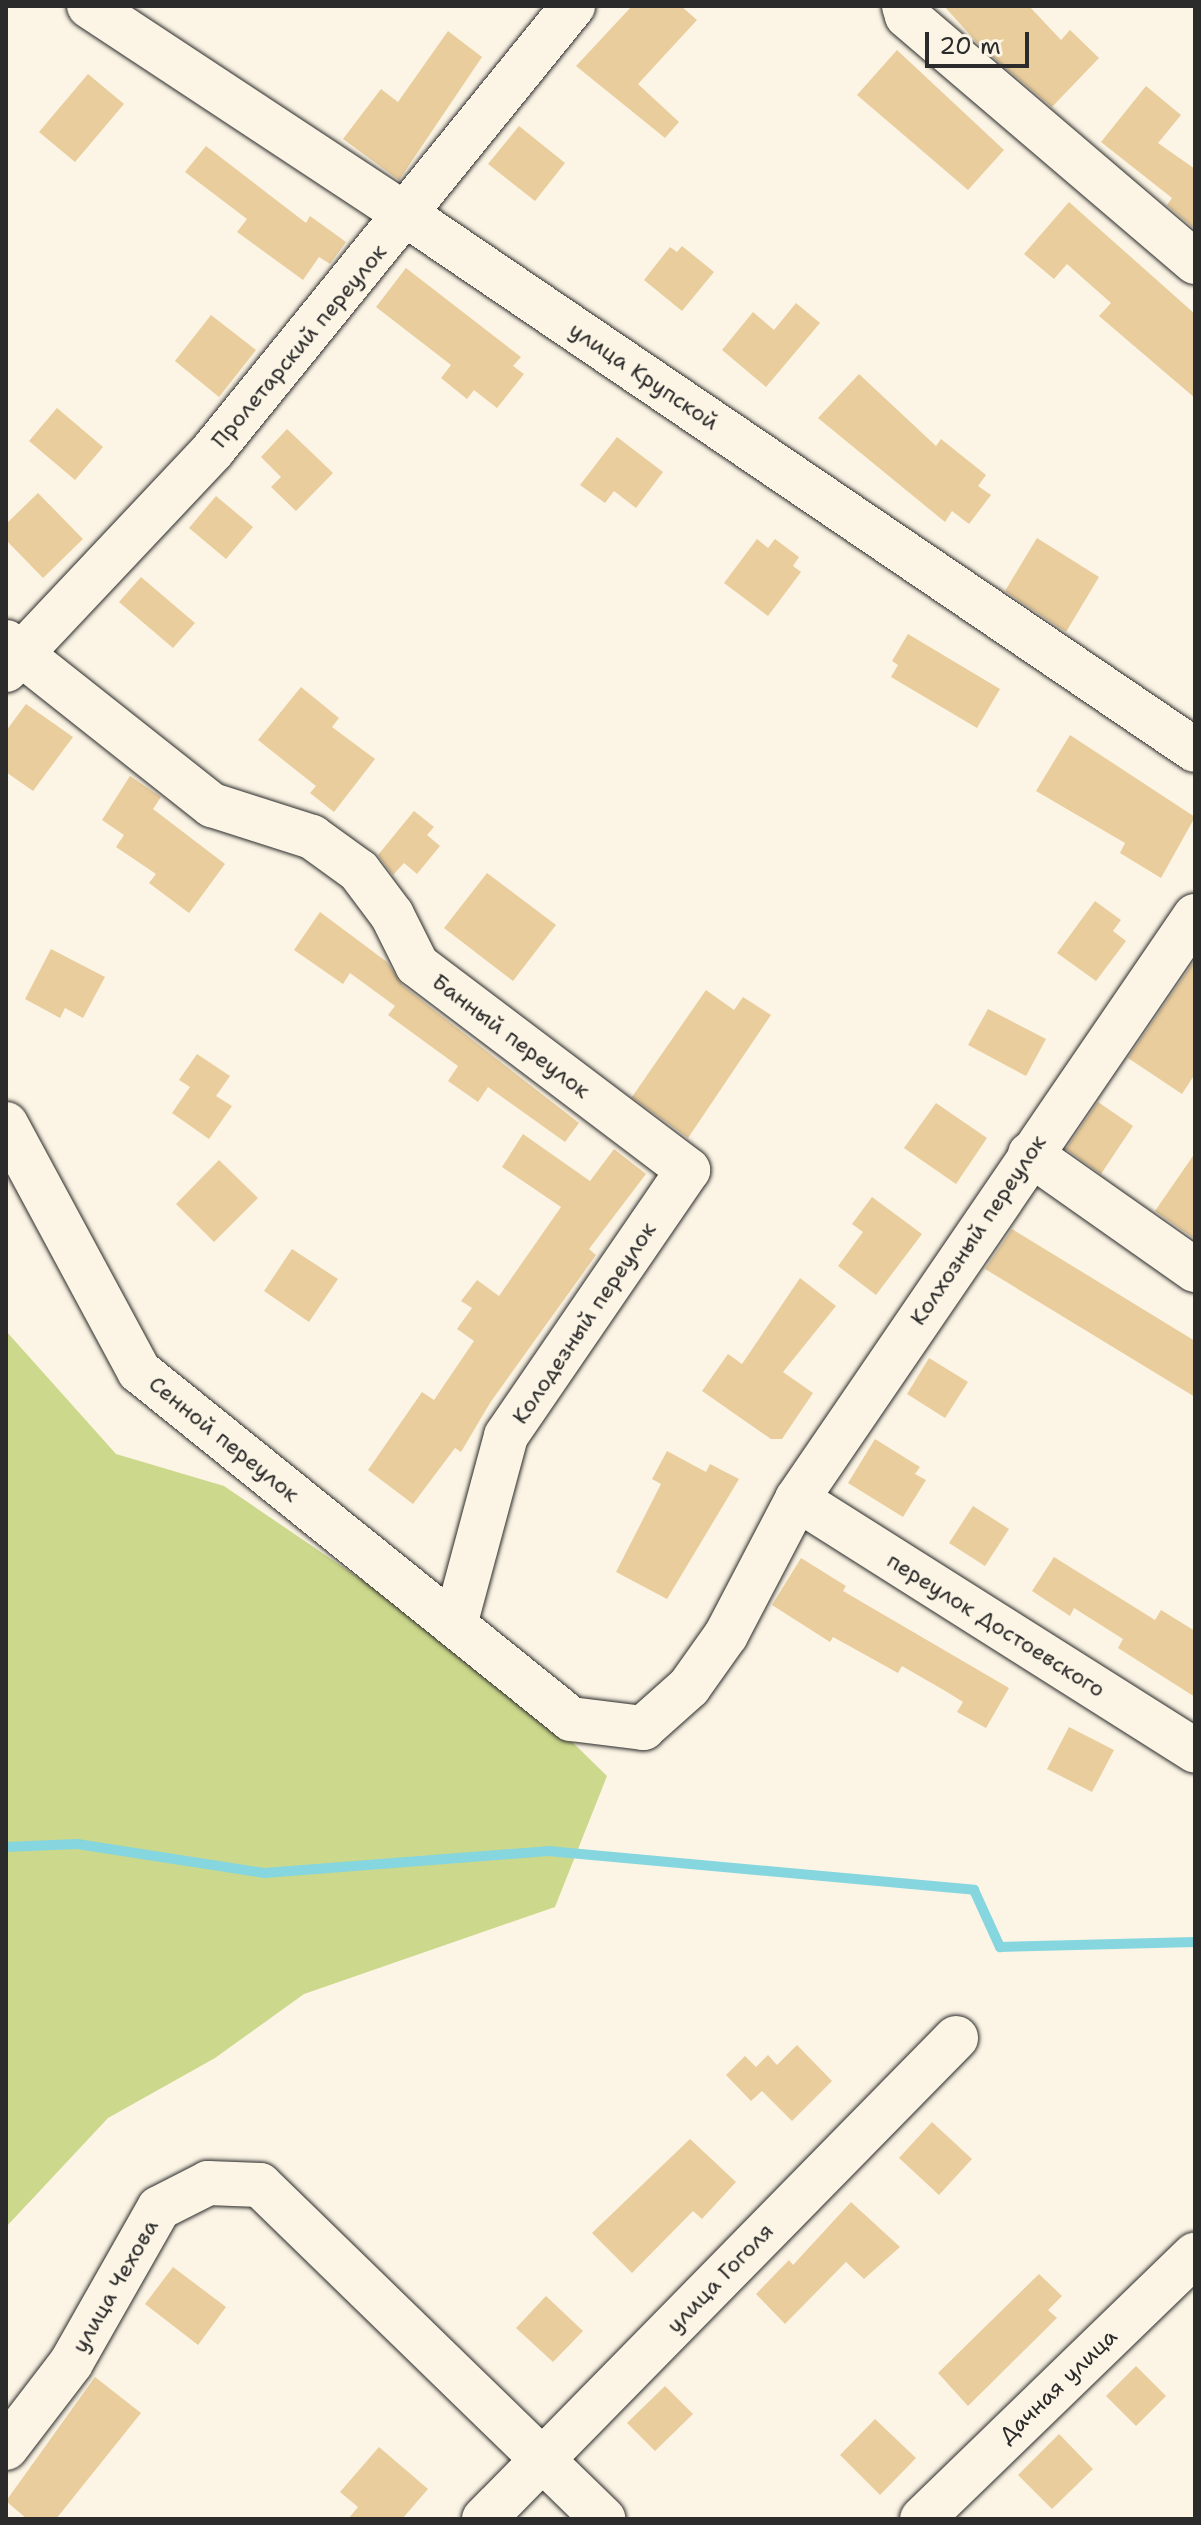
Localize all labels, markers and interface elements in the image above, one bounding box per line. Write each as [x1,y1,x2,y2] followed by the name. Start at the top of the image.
[929,16,1033,66] scale bar
[939,30,1001,62] text: 20 m
[206,239,392,453] street label: Пролетарский переулок
[564,316,724,436] street label: улица Крупской
[427,968,595,1104] street label: Банный переулок
[904,1130,1052,1330] street label: Колхозный переулок
[507,1217,661,1429] street label: Колодезный переулок
[144,1370,304,1508] street label: Сенной переулок
[882,1547,1110,1703] street label: переулок Достоевского
[66,2215,164,2357] street label: улица Чехова
[661,2218,779,2338] street label: улица Гоголя
[994,2323,1122,2449] street label: Дачная улица

